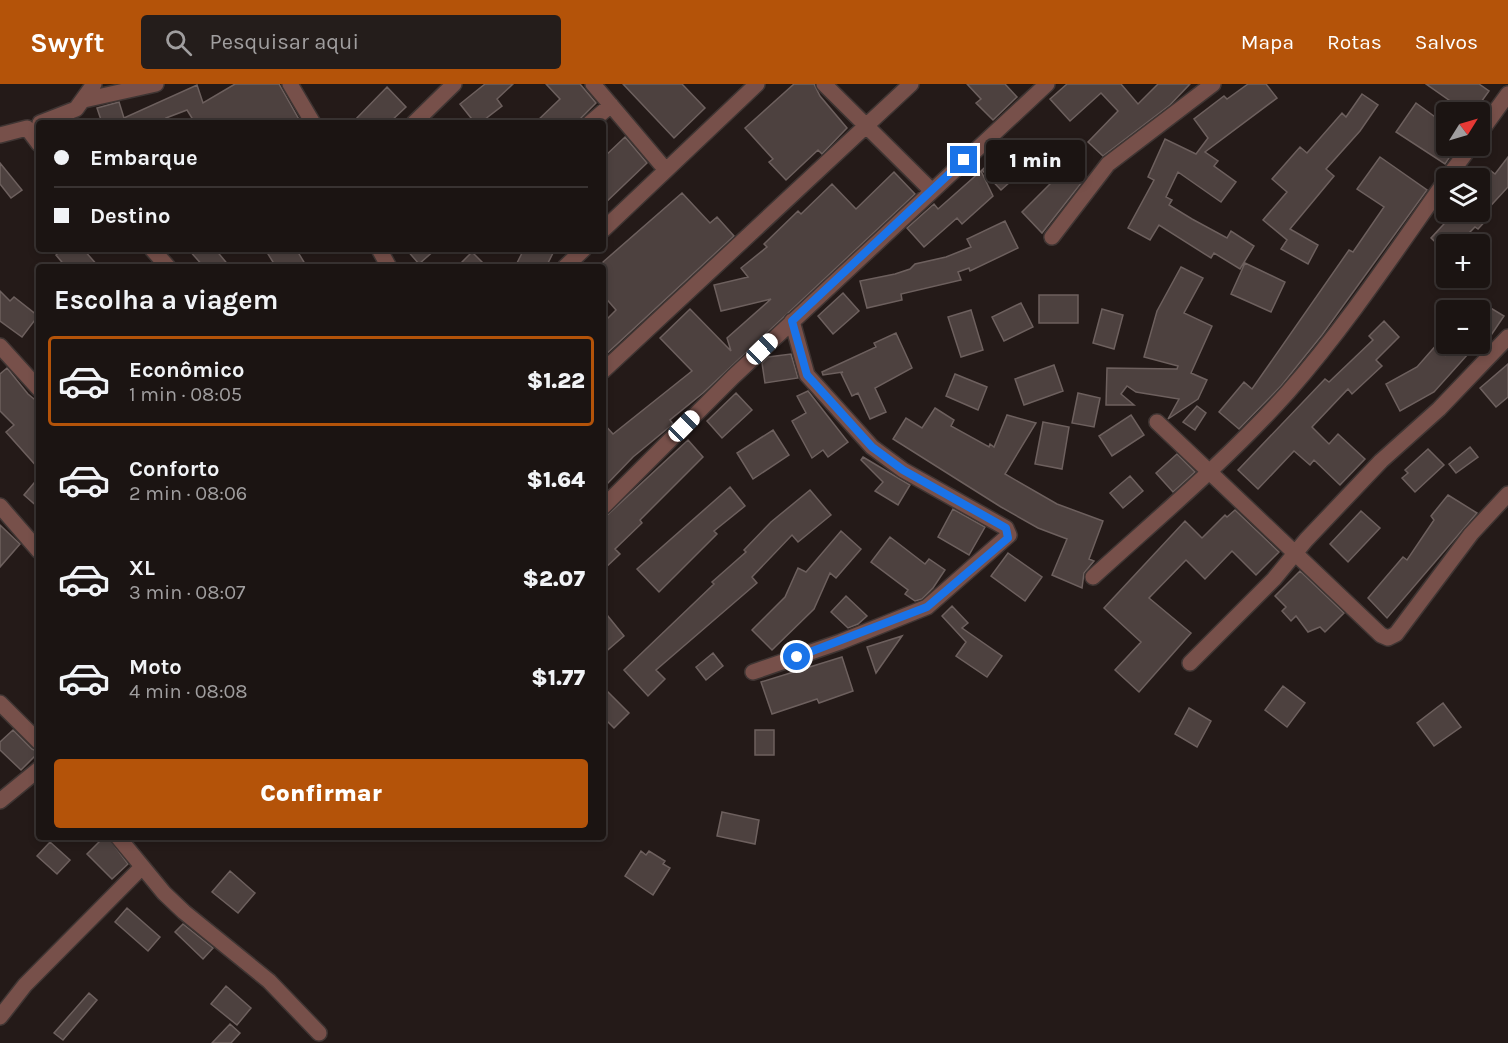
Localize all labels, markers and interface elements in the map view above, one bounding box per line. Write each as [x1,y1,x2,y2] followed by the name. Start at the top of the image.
[141,15,561,69] search box
[30,26,105,59] text: Swyft
[162,26,195,59] icon: search
[210,29,359,55] text: Pesquisar aqui
[1241,30,1294,54] text: Mapa
[1327,30,1382,54] text: Rotas
[1415,30,1478,54] text: Salvos
[1436,102,1490,156] north arrow
[1436,102,1490,354] map controls
[985,139,1084,181] callout: 1 min
[90,145,198,171] text: Embarque
[950,146,977,173] route end
[1009,149,1062,172] text: 1 min
[1436,168,1490,222] button: layers
[90,203,170,229] text: Destino
[1436,234,1490,288] button: +
[54,284,278,316] text: Escolha a viagem
[1436,300,1490,354] button: −
[743,330,781,368] car
[57,354,111,408] icon: car
[129,357,244,383] text: Econômico
[527,368,585,394] text: $1.22
[129,383,242,406] text: 1 min · 08:05
[665,407,703,445] car
[57,453,111,507] icon: car
[129,456,219,482] text: Conforto
[526,467,585,493] text: $1.64
[129,482,247,505] text: 2 min · 08:06
[57,552,111,606] icon: car
[129,555,155,581] text: XL
[523,566,585,592] text: $2.07
[129,581,245,604] text: 3 min · 08:07
[783,643,810,670] route start
[57,651,111,705] icon: car
[129,654,182,680] text: Moto
[531,665,585,691] text: $1.77
[129,680,248,703] text: 4 min · 08:08
[54,759,588,828] button: Confirmar

